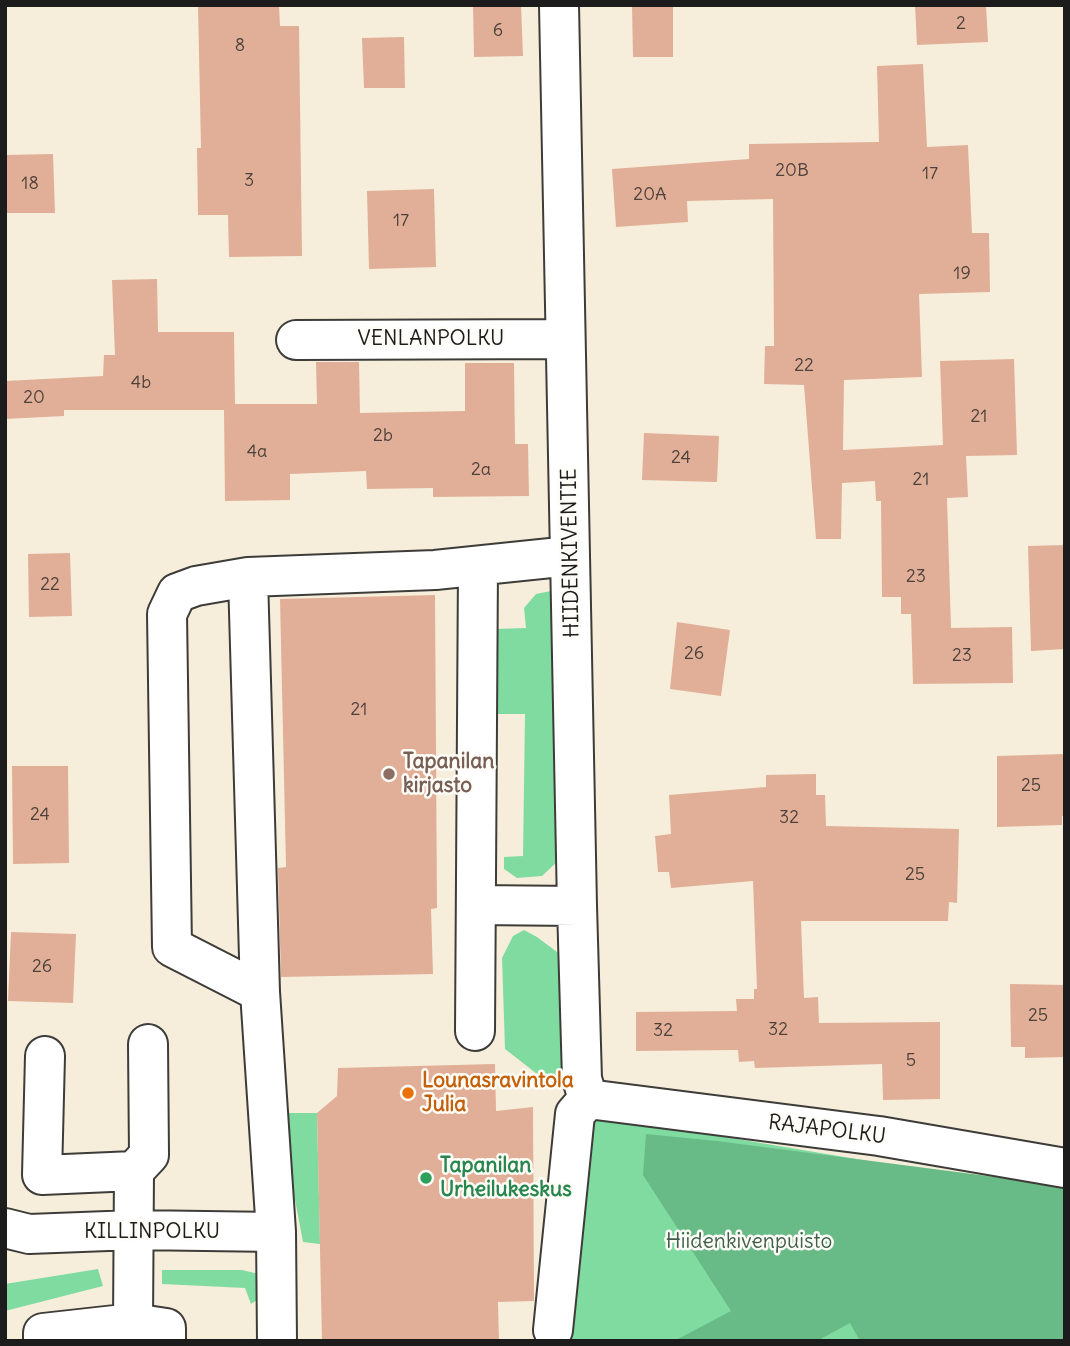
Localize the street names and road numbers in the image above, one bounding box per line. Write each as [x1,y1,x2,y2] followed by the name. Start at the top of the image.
[358,326,504,352] street label: VENLANPOLKU
[557,468,585,638] street label: HIIDENKIVENTIE
[767,1110,887,1150] street label: RAJAPOLKU
[84,1219,220,1245] street label: KILLINPOLKU

